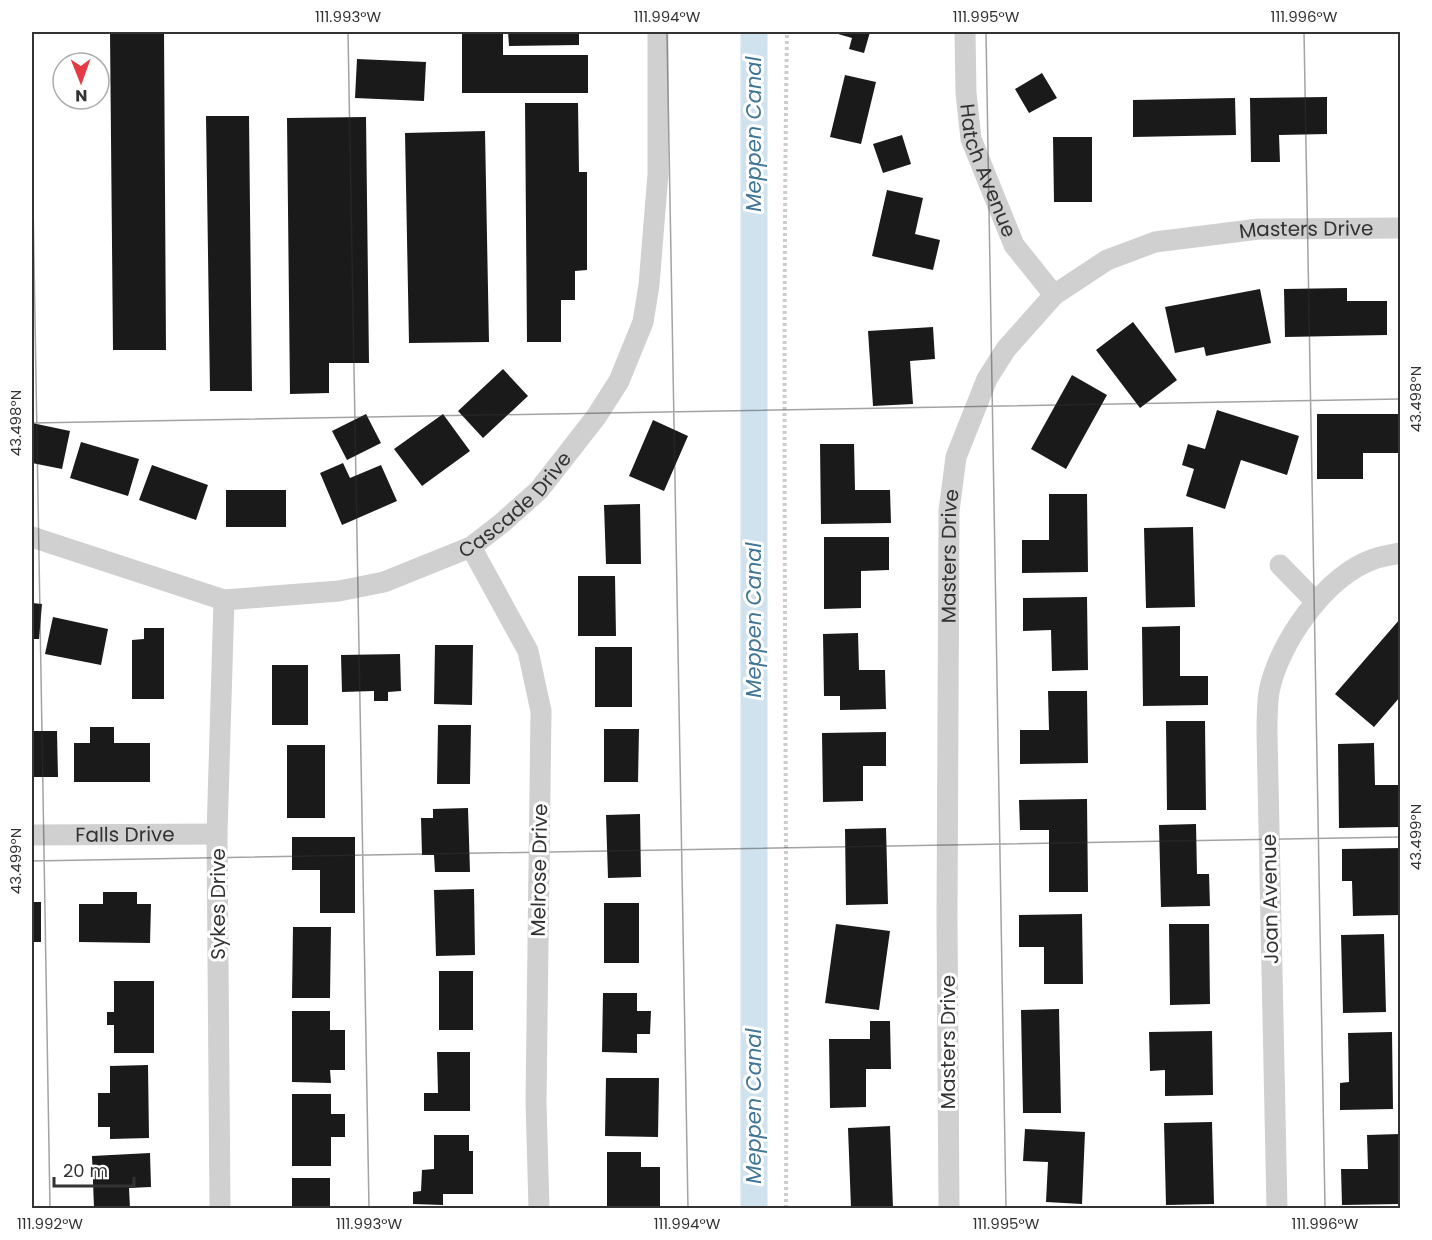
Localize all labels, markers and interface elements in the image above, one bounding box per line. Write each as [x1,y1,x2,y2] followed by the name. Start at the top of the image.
[315,6,381,27] text: 111.993°W
[634,6,701,27] text: 111.994°W
[953,6,1020,27] text: 111.995°W
[1271,6,1338,27] text: 111.996°W
[51,51,111,111] north arrow
[739,55,768,212] water label: Meppen Canal
[75,84,87,107] text: N
[953,102,1023,241] street label: Hatch Avenue
[1238,214,1374,245] street label: Masters Drive
[1405,366,1426,432] text: 43.498°N
[5,390,26,456] text: 43.498°N
[454,446,578,565] street label: Cascade Drive
[934,487,966,623] street label: Masters Drive
[739,541,768,698] water label: Meppen Canal
[524,803,554,937] street label: Melrose Drive
[1405,804,1426,870] text: 43.499°N
[75,820,175,849] street label: Falls Drive
[5,828,26,894] text: 43.499°N
[1255,834,1285,964] street label: Joan Avenue
[204,848,232,960] street label: Sykes Drive
[934,975,962,1109] street label: Masters Drive
[739,1027,768,1184] water label: Meppen Canal
[54,1150,134,1188] scale bar
[63,1158,108,1183] text: 20 m
[17,1213,83,1234] text: 111.992°W
[336,1213,402,1234] text: 111.993°W
[654,1213,721,1234] text: 111.994°W
[973,1213,1040,1234] text: 111.995°W
[1292,1213,1359,1234] text: 111.996°W

